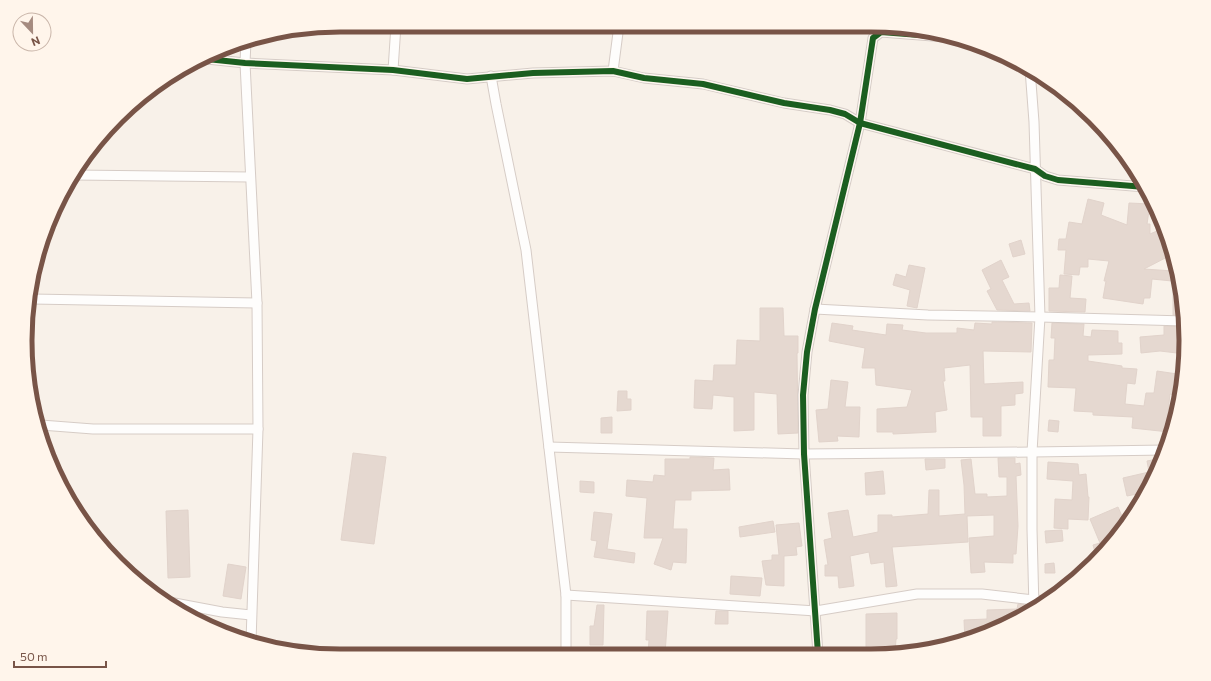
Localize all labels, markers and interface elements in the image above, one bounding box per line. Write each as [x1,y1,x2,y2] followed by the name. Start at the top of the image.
[12,12,52,52] north arrow
[30,34,42,49] text: N
[14,643,106,669] scale bar
[20,649,48,663] text: 50 m

